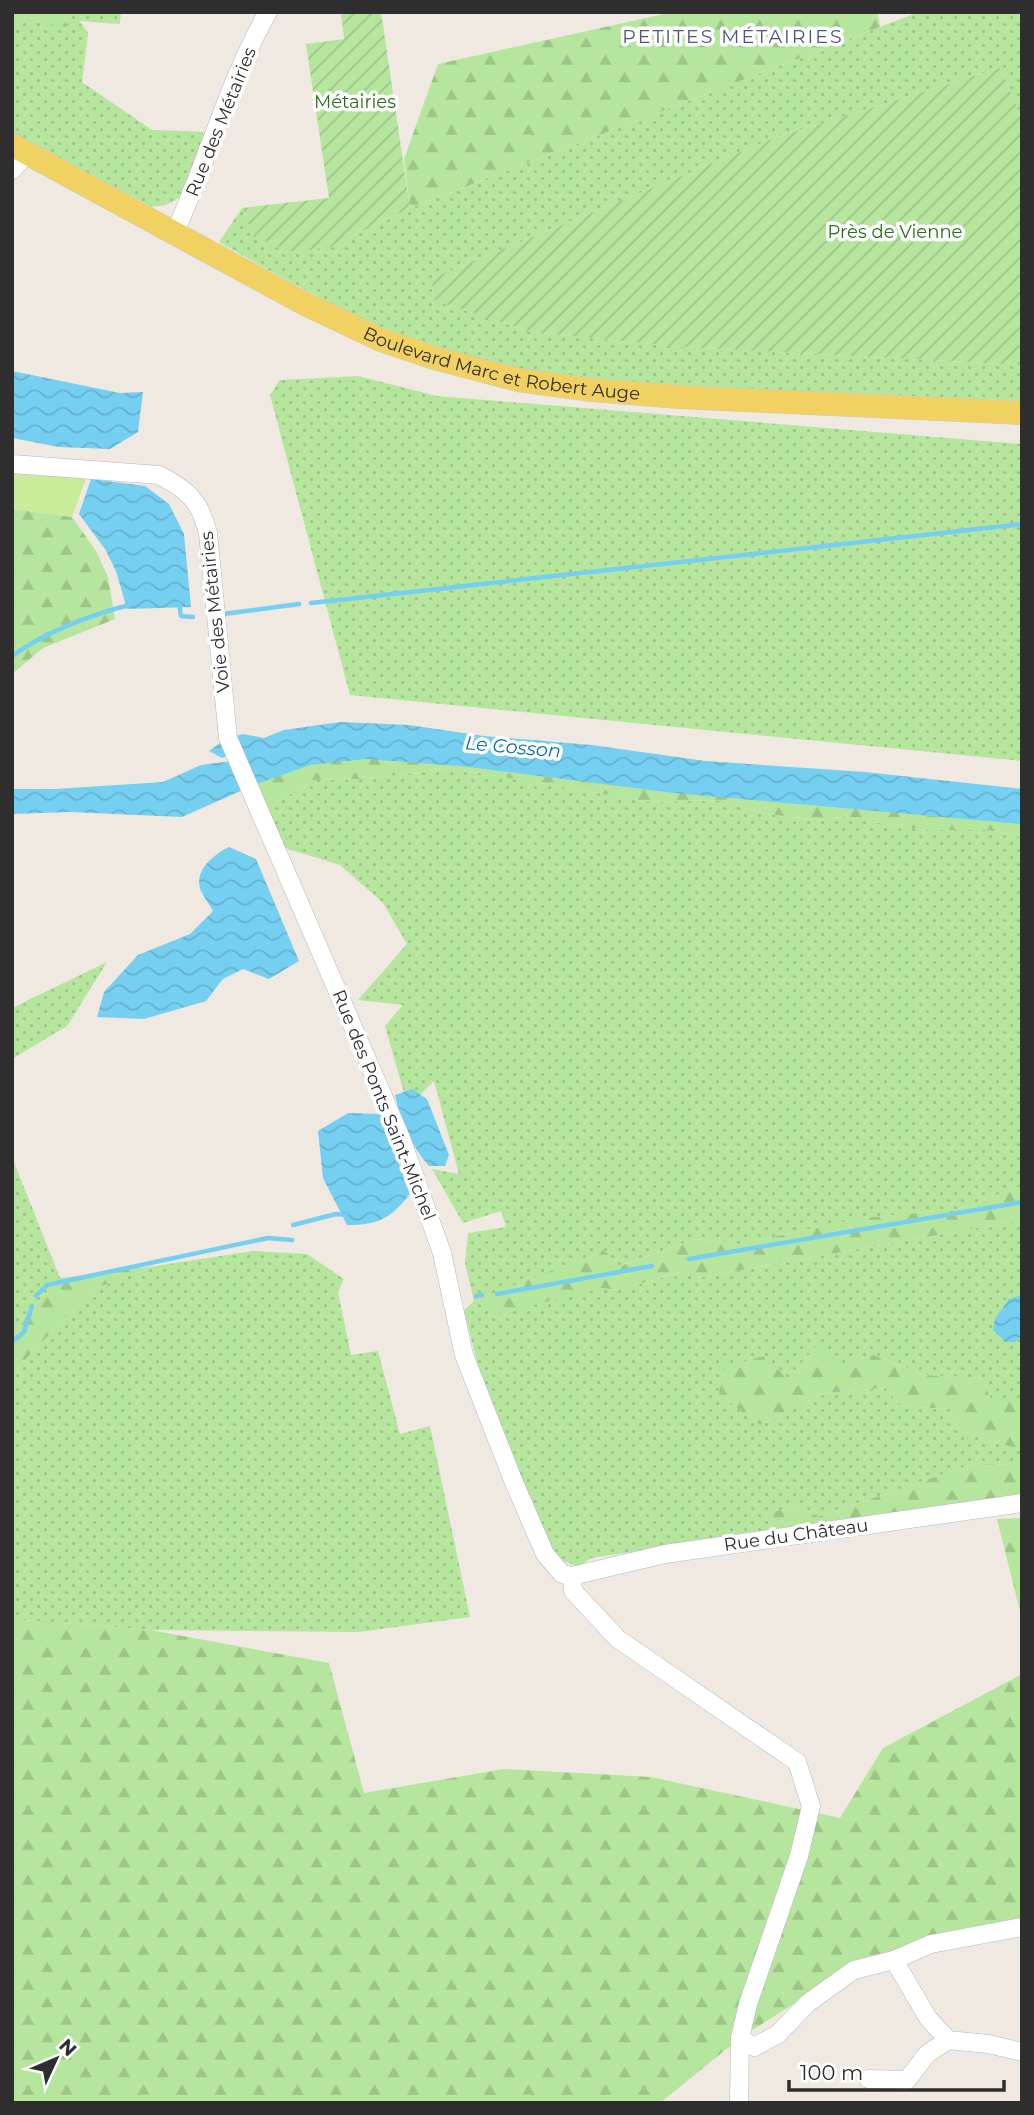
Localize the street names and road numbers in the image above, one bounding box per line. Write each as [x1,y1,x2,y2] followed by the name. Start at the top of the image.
[181,44,261,200] street label: Rue des Métairies
[360,322,641,405] street label: Boulevard Marc et Robert Auge
[196,530,234,694] street label: Voie des Métairies
[328,986,440,1224] street label: Rue des Ponts Saint-Michel
[722,1514,870,1556] street label: Rue du Château

